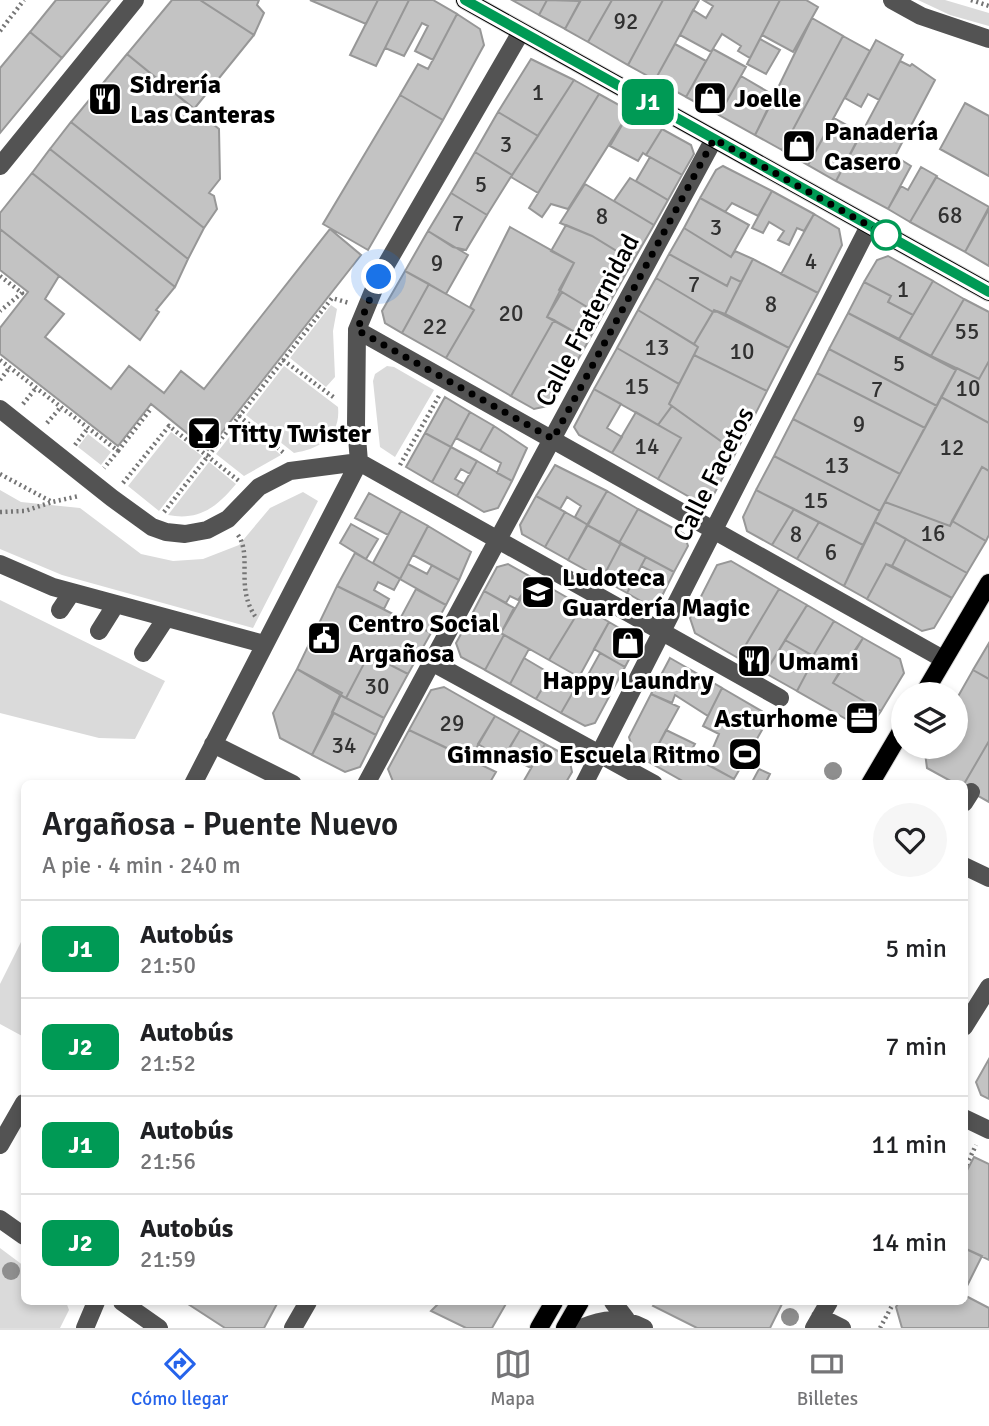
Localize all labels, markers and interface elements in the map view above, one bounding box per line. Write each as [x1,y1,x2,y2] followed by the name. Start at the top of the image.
[614,7,638,36] house number: 92
[130,69,275,131] place label: Sidrería Las Canteras
[532,78,544,107] house number: 1
[616,79,680,125] line badge: J1
[691,79,729,117] shop icon: Joelle
[86,80,124,118] restaurant icon: Sidrería Las Canteras
[734,83,801,115] place label: Joelle
[636,87,660,117] text: J1
[824,116,938,178] place label: Panadería Casero
[780,127,818,165] shop icon: Panadería Casero
[500,130,512,159] house number: 3
[475,170,487,199] house number: 5
[938,201,962,230] house number: 68
[596,202,608,231] house number: 8
[452,209,464,238] house number: 7
[710,213,722,242] house number: 3
[871,220,901,250] unlabelled marker
[529,229,647,412] street label: Calle Fraternidad
[805,247,817,276] house number: 4
[431,249,443,278] house number: 9
[361,259,396,294] your location
[688,270,700,299] house number: 7
[897,275,909,304] house number: 1
[765,290,777,319] house number: 8
[499,299,523,328] house number: 20
[423,312,447,341] house number: 22
[955,317,979,346] house number: 55
[645,333,669,362] house number: 13
[730,337,754,366] house number: 10
[893,349,905,378] house number: 5
[625,372,649,401] house number: 15
[956,374,980,403] house number: 10
[871,375,883,404] house number: 7
[666,402,761,547] street label: Calle Facetos
[853,410,865,439] house number: 9
[185,414,223,452] bar icon: Titty Twister
[228,418,372,450] place label: Titty Twister
[635,432,659,461] house number: 14
[940,433,964,462] house number: 12
[825,451,849,480] house number: 13
[804,486,828,515] house number: 15
[921,519,945,548] house number: 16
[790,520,802,549] house number: 8
[825,538,837,567] house number: 6
[562,562,750,624] place label: Ludoteca Guardería Magic
[519,573,557,611] school or university icon: Ludoteca Guardería Magic
[348,608,500,670] place label: Centro Social Argañosa
[305,619,343,657] public building icon: Centro Social Argañosa
[609,624,647,662] shop icon: Happy Laundry
[735,642,773,680] restaurant icon: Umami
[778,646,859,678] place label: Umami
[542,665,714,697] place label: Happy Laundry
[365,672,389,701] house number: 30
[891,682,968,759] map controls
[891,682,968,759] button: layers
[843,699,881,737] office icon: Asturhome
[714,703,838,735] place label: Asturhome
[440,709,464,738] house number: 29
[332,731,356,760] house number: 34
[726,735,764,773] sports icon: Gimnasio Escuela Ritmo
[447,739,720,771] place label: Gimnasio Escuela Ritmo
[873,803,947,877] button: heart
[42,804,398,845] text: Argañosa - Puente Nuevo
[42,851,241,880] text: A pie · 4 min · 240 m
[140,919,233,951] text: Autobús
[885,933,947,965] text: 5 min
[68,934,93,964] text: J1
[140,951,196,980] text: 21:50
[140,1017,233,1049] text: Autobús
[885,1031,947,1063] text: 7 min
[68,1032,93,1062] text: J2
[140,1049,196,1078] text: 21:52
[140,1115,233,1147] text: Autobús
[871,1129,947,1161] text: 11 min
[68,1130,93,1160] text: J1
[140,1147,196,1176] text: 21:56
[140,1213,233,1245] text: Autobús
[871,1227,947,1259] text: 14 min
[68,1228,93,1258] text: J2
[140,1245,196,1274] text: 21:59
[131,1345,228,1411] tab: Cómo llegar
[490,1345,535,1411] tab: Mapa
[797,1345,858,1411] tab: Billetes

